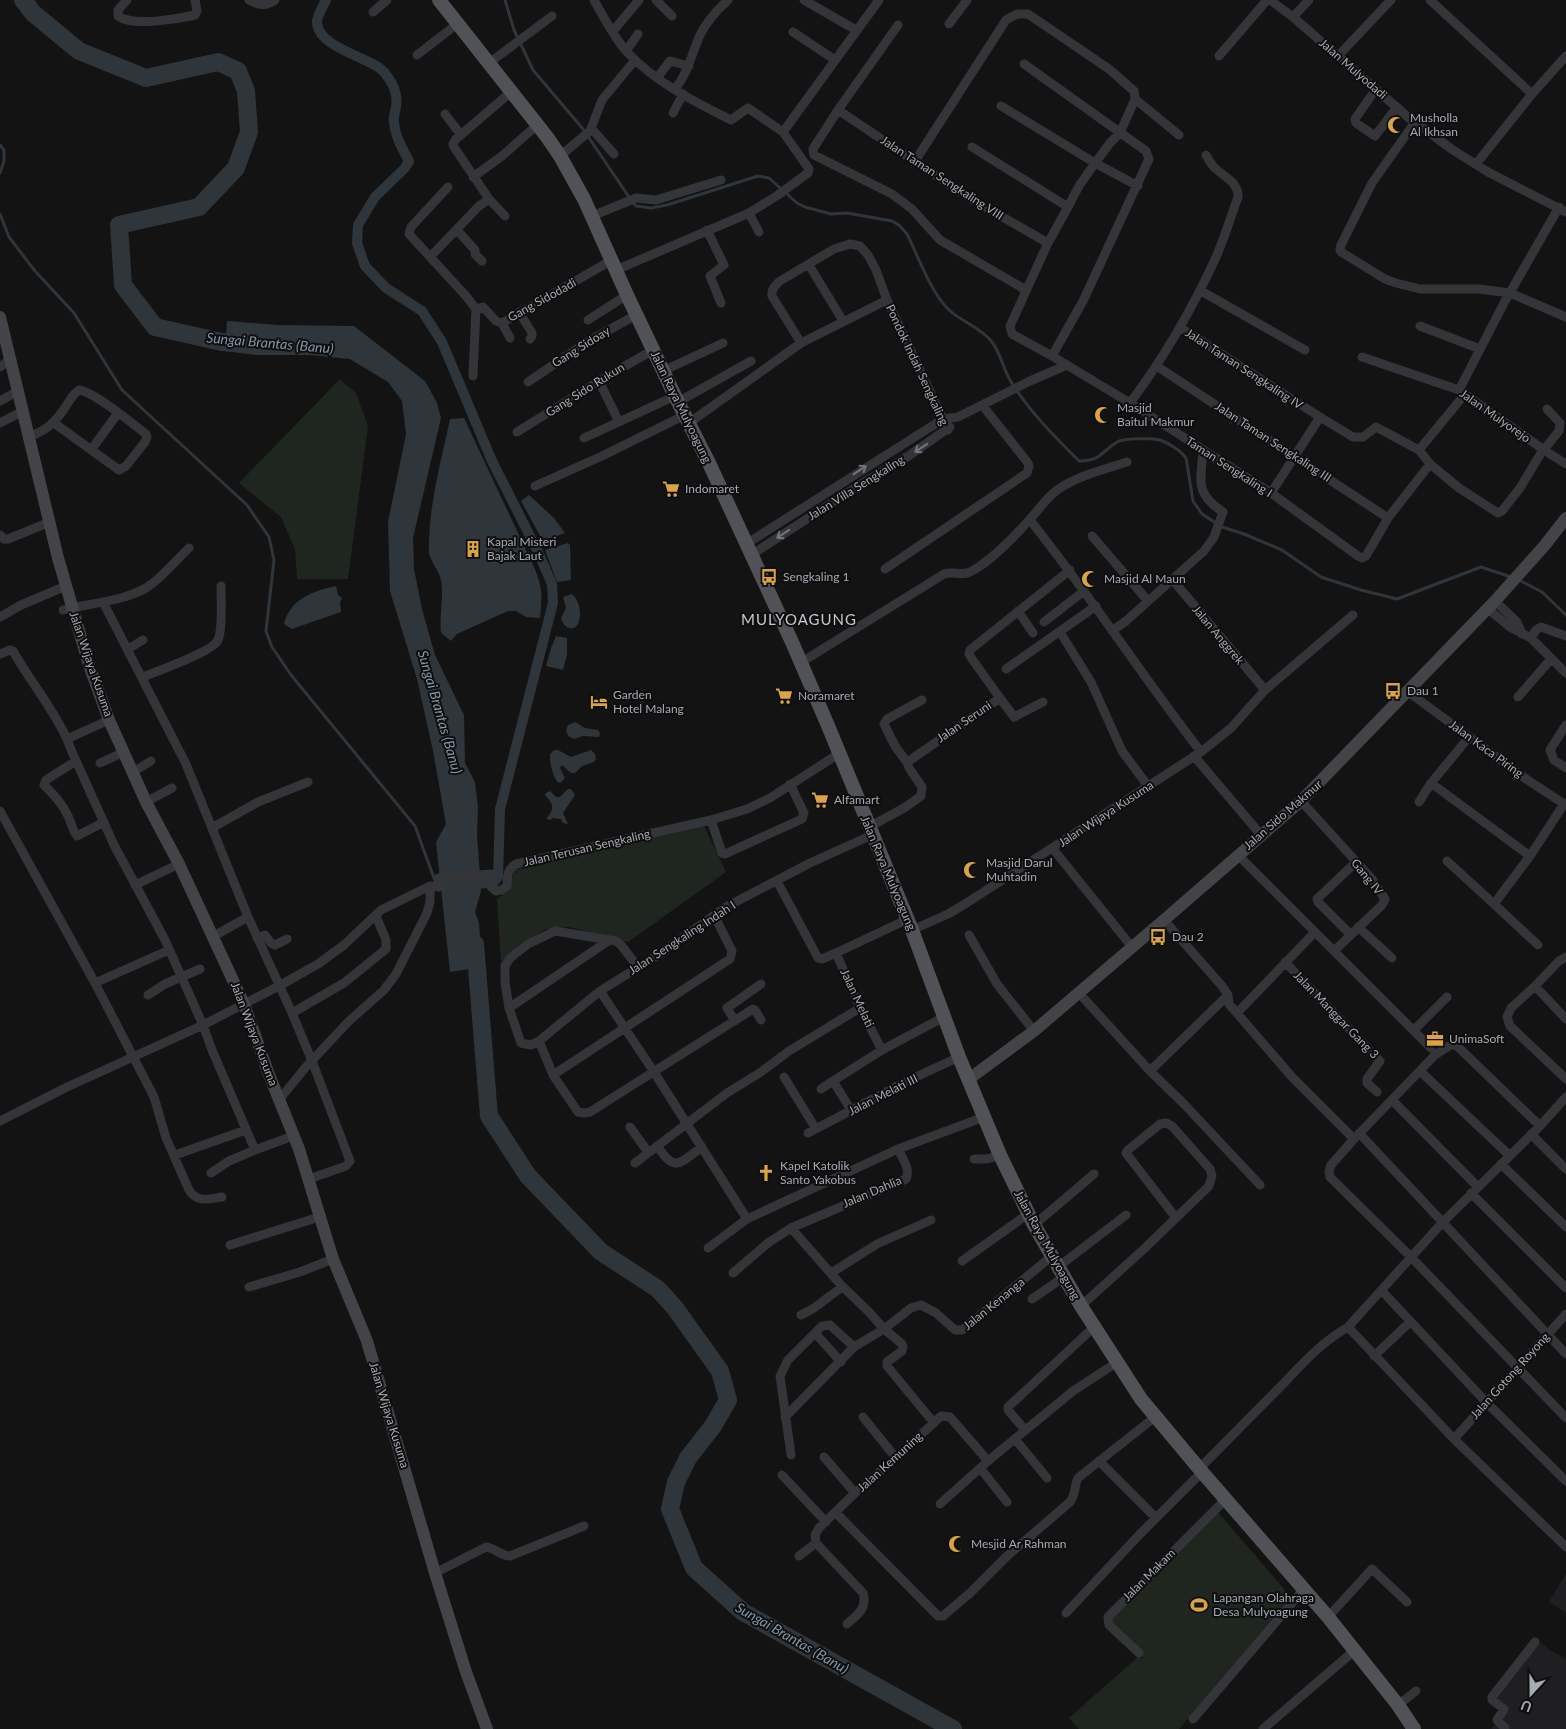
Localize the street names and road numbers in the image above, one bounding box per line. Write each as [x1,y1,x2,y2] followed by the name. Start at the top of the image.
[1316,35,1390,102] street label: Jalan Mulyodadi
[878,132,1007,223] street label: Jalan Taman Sengkaling VIII
[505,275,579,325] street label: Gang Sidodadi
[883,302,952,428] street label: Pondok Indah Sengkaling
[549,322,613,370] street label: Gang Sidoay
[1183,325,1307,413] street label: Jalan Taman Sengkaling IV
[648,348,715,465] street label: Jalan Raya Mulyoagung
[543,359,627,420] street label: Gang Sido Rukun
[1457,386,1534,446] street label: Jalan Mulyorejo
[1212,399,1334,485] street label: Jalan Taman Sengkaling III
[1183,434,1275,500] street label: Taman Sengkaling I
[805,452,907,523] street label: Jalan Villa Sengkaling
[1189,602,1248,668] street label: Jalan Anggrek
[66,609,117,718] street label: Jalan Wijaya Kusuma
[933,698,994,745] street label: Jalan Seruni
[1446,717,1526,781] street label: Jalan Kaca Piring
[1240,776,1326,853] street label: Jalan Sido Makmur
[1055,777,1156,850] street label: Jalan Wijaya Kusuma
[858,813,919,932] street label: Jalan Raya Mulyoagung
[522,826,652,869] street label: Jalan Terusan Sengkaling
[1348,856,1387,898] street label: Gang IV
[625,897,738,978] street label: Jalan Sengkaling Indah I
[837,966,878,1029] street label: Jalan Melati
[1291,968,1382,1062] street label: Jalan Manggar Gang 3
[228,980,281,1088] street label: Jalan Wijaya Kusuma
[846,1071,920,1118] street label: Jalan Melati III
[840,1172,904,1211] street label: Jalan Dahlia
[1011,1187,1084,1302] street label: Jalan Raya Mulyoagung
[960,1274,1027,1333] street label: Jalan Kenanga
[1467,1329,1552,1422] street label: Jalan Gotong Royong
[366,1360,413,1470] street label: Jalan Wijaya Kusuma
[854,1429,925,1495] street label: Jalan Kemuning
[1119,1545,1178,1604] street label: Jalan Makam

